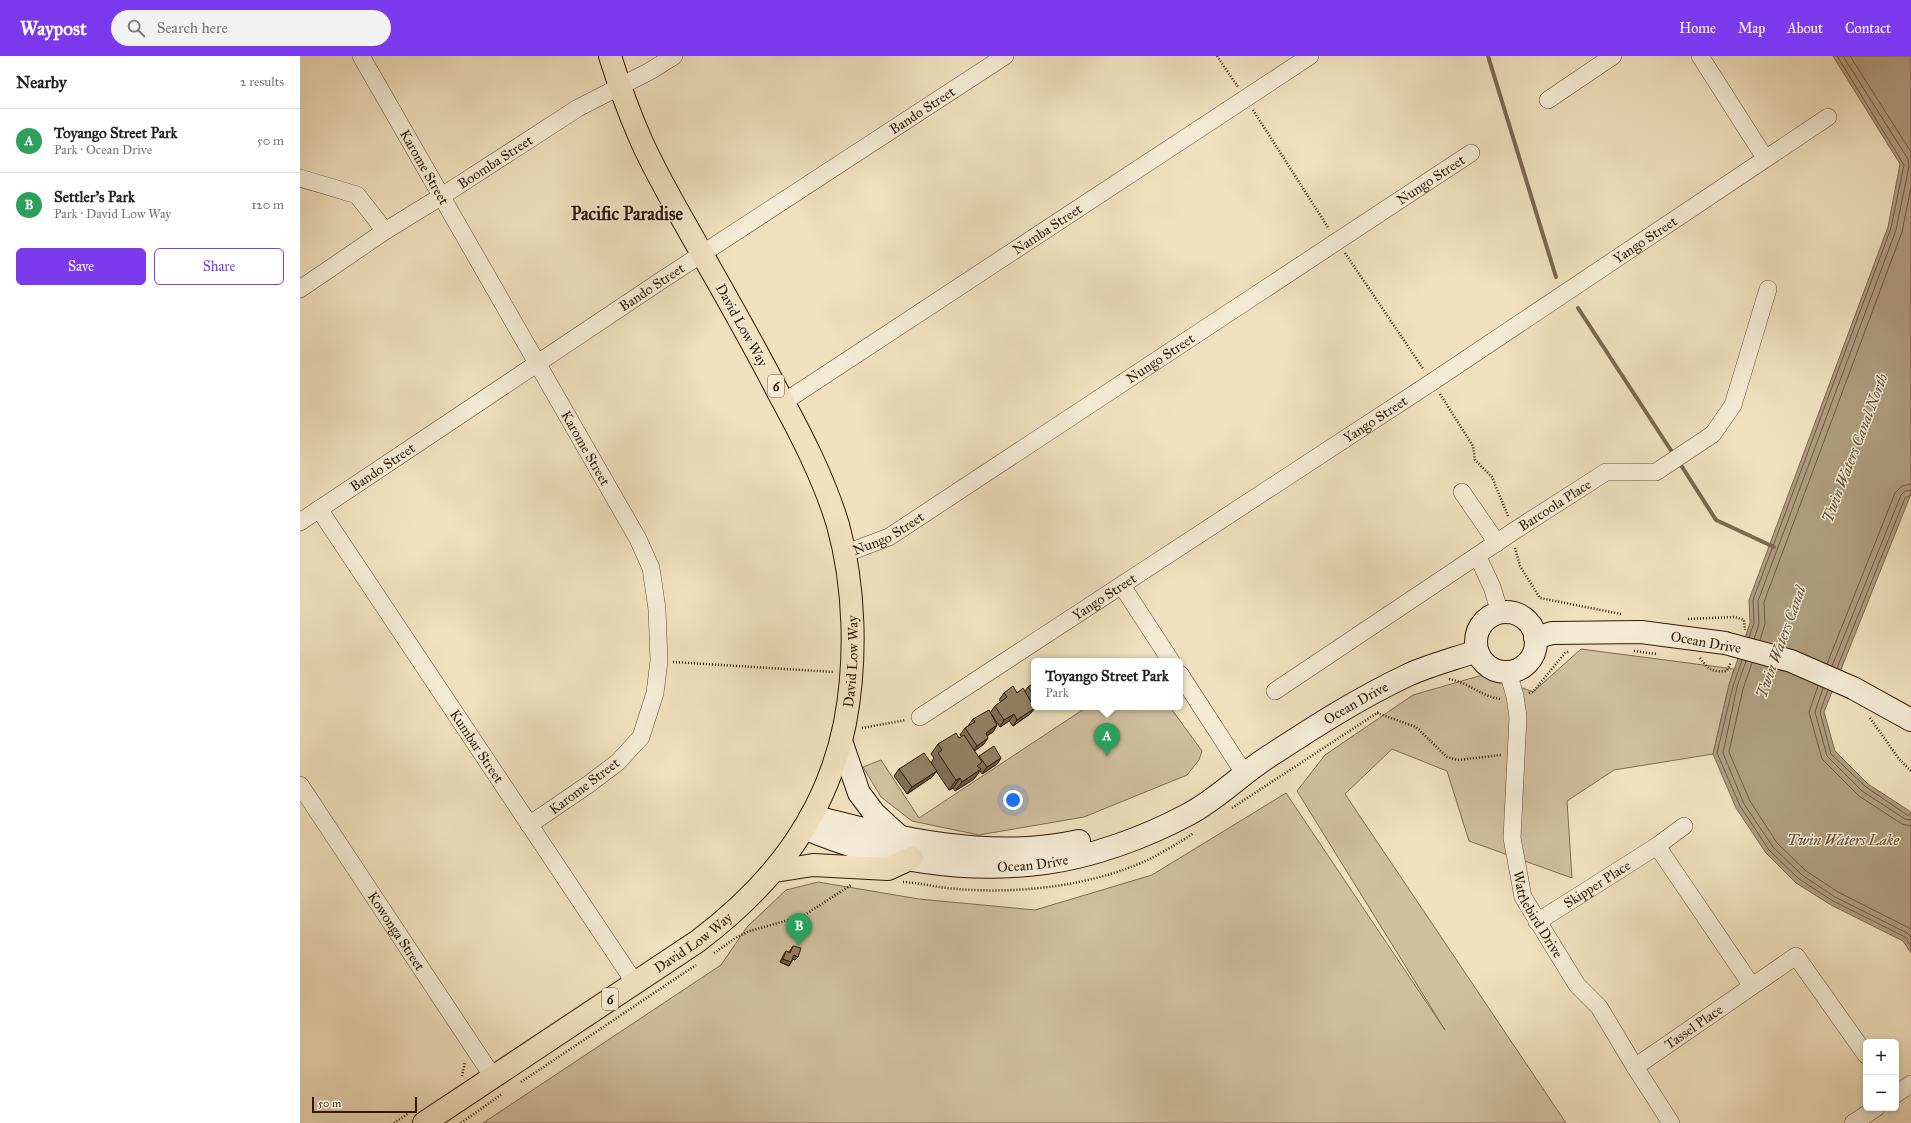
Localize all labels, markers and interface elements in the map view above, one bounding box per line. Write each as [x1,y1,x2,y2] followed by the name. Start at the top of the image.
[111,10,391,46] search box
[20,17,87,40] text: Waypost
[125,17,147,39] icon: search
[157,19,228,37] text: Search here
[1679,20,1716,37] text: Home
[1738,20,1765,37] text: Map
[1787,20,1823,37] text: About
[1845,20,1891,37] text: Contact
[16,72,67,93] text: Nearby
[240,74,284,90] text: 2 results
[886,83,958,138] street label: Bando Street
[54,124,178,142] text: Toyango Street Park
[396,127,452,208] street label: Karome Street
[455,132,536,193] street label: Boomba Street
[25,133,33,149] text: A
[257,133,284,149] text: 50 m
[54,142,152,158] text: Park · Ocean Drive
[1394,151,1468,209] street label: Nungo Street
[54,188,135,206] text: Settler's Park
[25,197,33,213] text: B
[251,197,284,213] text: 120 m
[1009,200,1085,258] street label: Namba Street
[571,203,683,225] district label: Pacific Paradise
[54,206,171,222] text: Park · David Low Way
[1610,213,1680,267] street label: Yango Street
[16,248,146,285] button: Save
[154,248,284,285] button: Share
[616,260,688,315] street label: Bando Street
[712,281,772,370] street label: David Low Way
[1123,330,1198,387] street label: Nungo Street
[1818,370,1892,525] water label: Twin Waters Canal North
[768,375,784,397] road number: 6
[1340,392,1411,447] street label: Yango Street
[557,408,614,489] street label: Karome Street
[347,440,418,495] street label: Bando Street
[1516,476,1595,535] street label: Barcoola Place
[850,508,927,559] street label: Nungo Street
[1069,570,1140,624] street label: Yango Street
[1752,582,1810,700] water label: Twin Waters Canal
[840,615,862,709] street label: David Low Way
[1669,628,1743,657] street label: Ocean Drive
[1031,658,1183,710] popup
[1045,667,1169,685] text: Toyango Street Park
[1321,678,1391,728] street label: Ocean Drive
[1045,685,1069,701] text: Park
[446,706,507,786] street label: Kumbar Street
[1094,723,1120,756] pin: A
[546,754,623,818] street label: Karome Street
[1003,790,1023,810] your location
[1787,831,1899,849] water label: Twin Waters Lake
[997,851,1070,876] street label: Ocean Drive
[1561,857,1634,912] street label: Skipper Place
[1509,869,1566,961] street label: Wattlebird Drive
[364,889,428,974] street label: Kowonga Street
[651,909,736,977] street label: David Low Way
[786,913,812,946] pin: B
[602,988,618,1010] road number: 6
[1661,1001,1726,1053] street label: Tassel Place
[1863,1039,1899,1111] map controls
[1863,1039,1899,1075] button: +
[1863,1075,1899,1111] button: −
[312,1095,417,1114] scale bar
[318,1097,341,1110] text: 50 m

